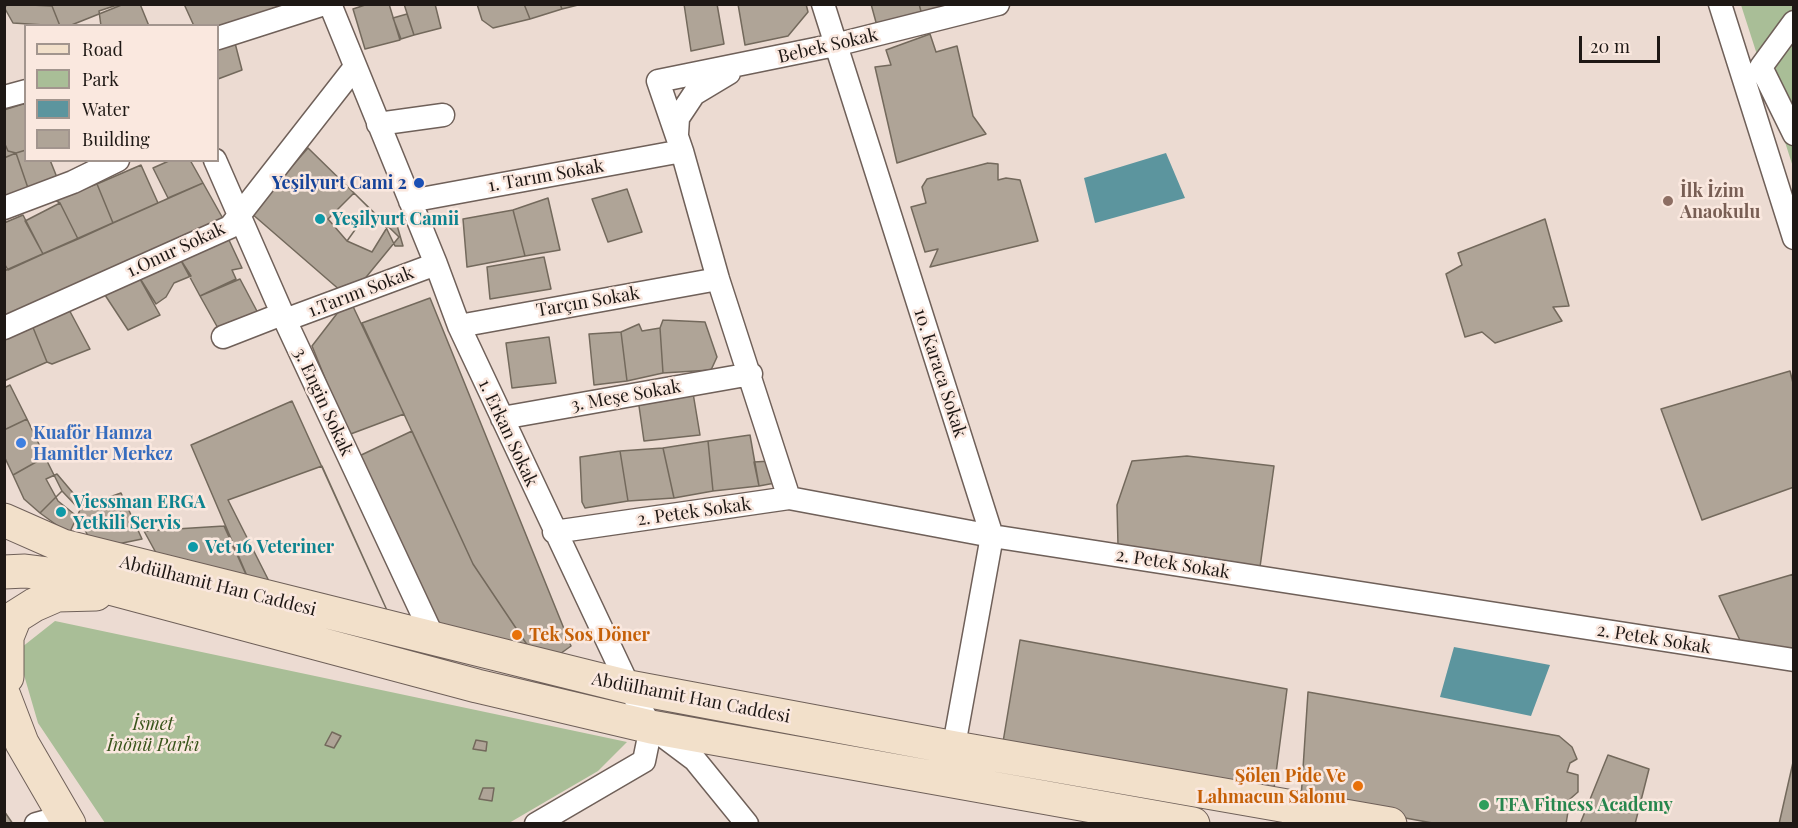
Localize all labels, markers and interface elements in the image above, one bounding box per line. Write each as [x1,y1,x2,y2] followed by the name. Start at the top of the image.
[24,24,219,162] legend
[776,24,880,68] street label: Bebek Sokak
[1582,24,1663,62] scale bar
[1590,34,1630,58] text: 20 m
[82,37,123,61] text: Road
[82,67,119,91] text: Park
[82,97,130,121] text: Water
[82,127,150,151] text: Building
[486,155,606,197] street label: 1. Tarım Sokak
[272,172,407,194] place label: Yeşilyurt Cami 2
[412,176,426,190] marker: Yeşilyurt Cami 2
[1680,180,1760,222] place label: İlk İzim Anaokulu
[1661,194,1675,208] marker: İlk İzim Anaokulu
[332,208,459,230] place label: Yeşilyurt Camii
[313,212,327,226] marker: Yeşilyurt Camii
[123,218,229,282] street label: 1.Onur Sokak
[305,262,417,322] street label: 1.Tarım Sokak
[535,282,641,322] street label: Tarçın Sokak
[909,306,971,440] street label: 10. Karaca Sokak
[289,345,357,459] street label: 3. Engin Sokak
[474,376,542,490] street label: 1. Erkan Sokak
[569,376,683,416] street label: 3. Meşe Sokak
[33,422,173,464] place label: Kuaför Hamza Hamitler Merkez
[14,436,28,450] marker: Kuaför Hamza Hamitler Merkez
[73,491,206,534] place label: Viessman ERGA Yetkili Servis
[636,493,752,531] street label: 2. Petek Sokak
[54,505,68,519] marker: Viessman ERGA Yetkili Servis
[205,536,334,558] place label: Vet 16 Veteriner
[186,540,200,554] marker: Vet 16 Veteriner
[1115,544,1231,584] street label: 2. Petek Sokak
[118,551,318,621] street label: Abdülhamit Han Caddesi
[1596,619,1712,659] street label: 2. Petek Sokak
[529,624,650,646] place label: Tek Sos Döner
[510,628,524,642] marker: Tek Sos Döner
[590,668,792,728] street label: Abdülhamit Han Caddesi
[107,713,199,756] park label: İsmet İnönü Parkı
[1197,765,1346,808] place label: Şölen Pide Ve Lahmacun Salonu
[1351,779,1365,793] marker: Şölen Pide Ve Lahmacun Salonu
[1496,794,1673,816] place label: TFA Fitness Academy
[1477,798,1491,812] marker: TFA Fitness Academy

